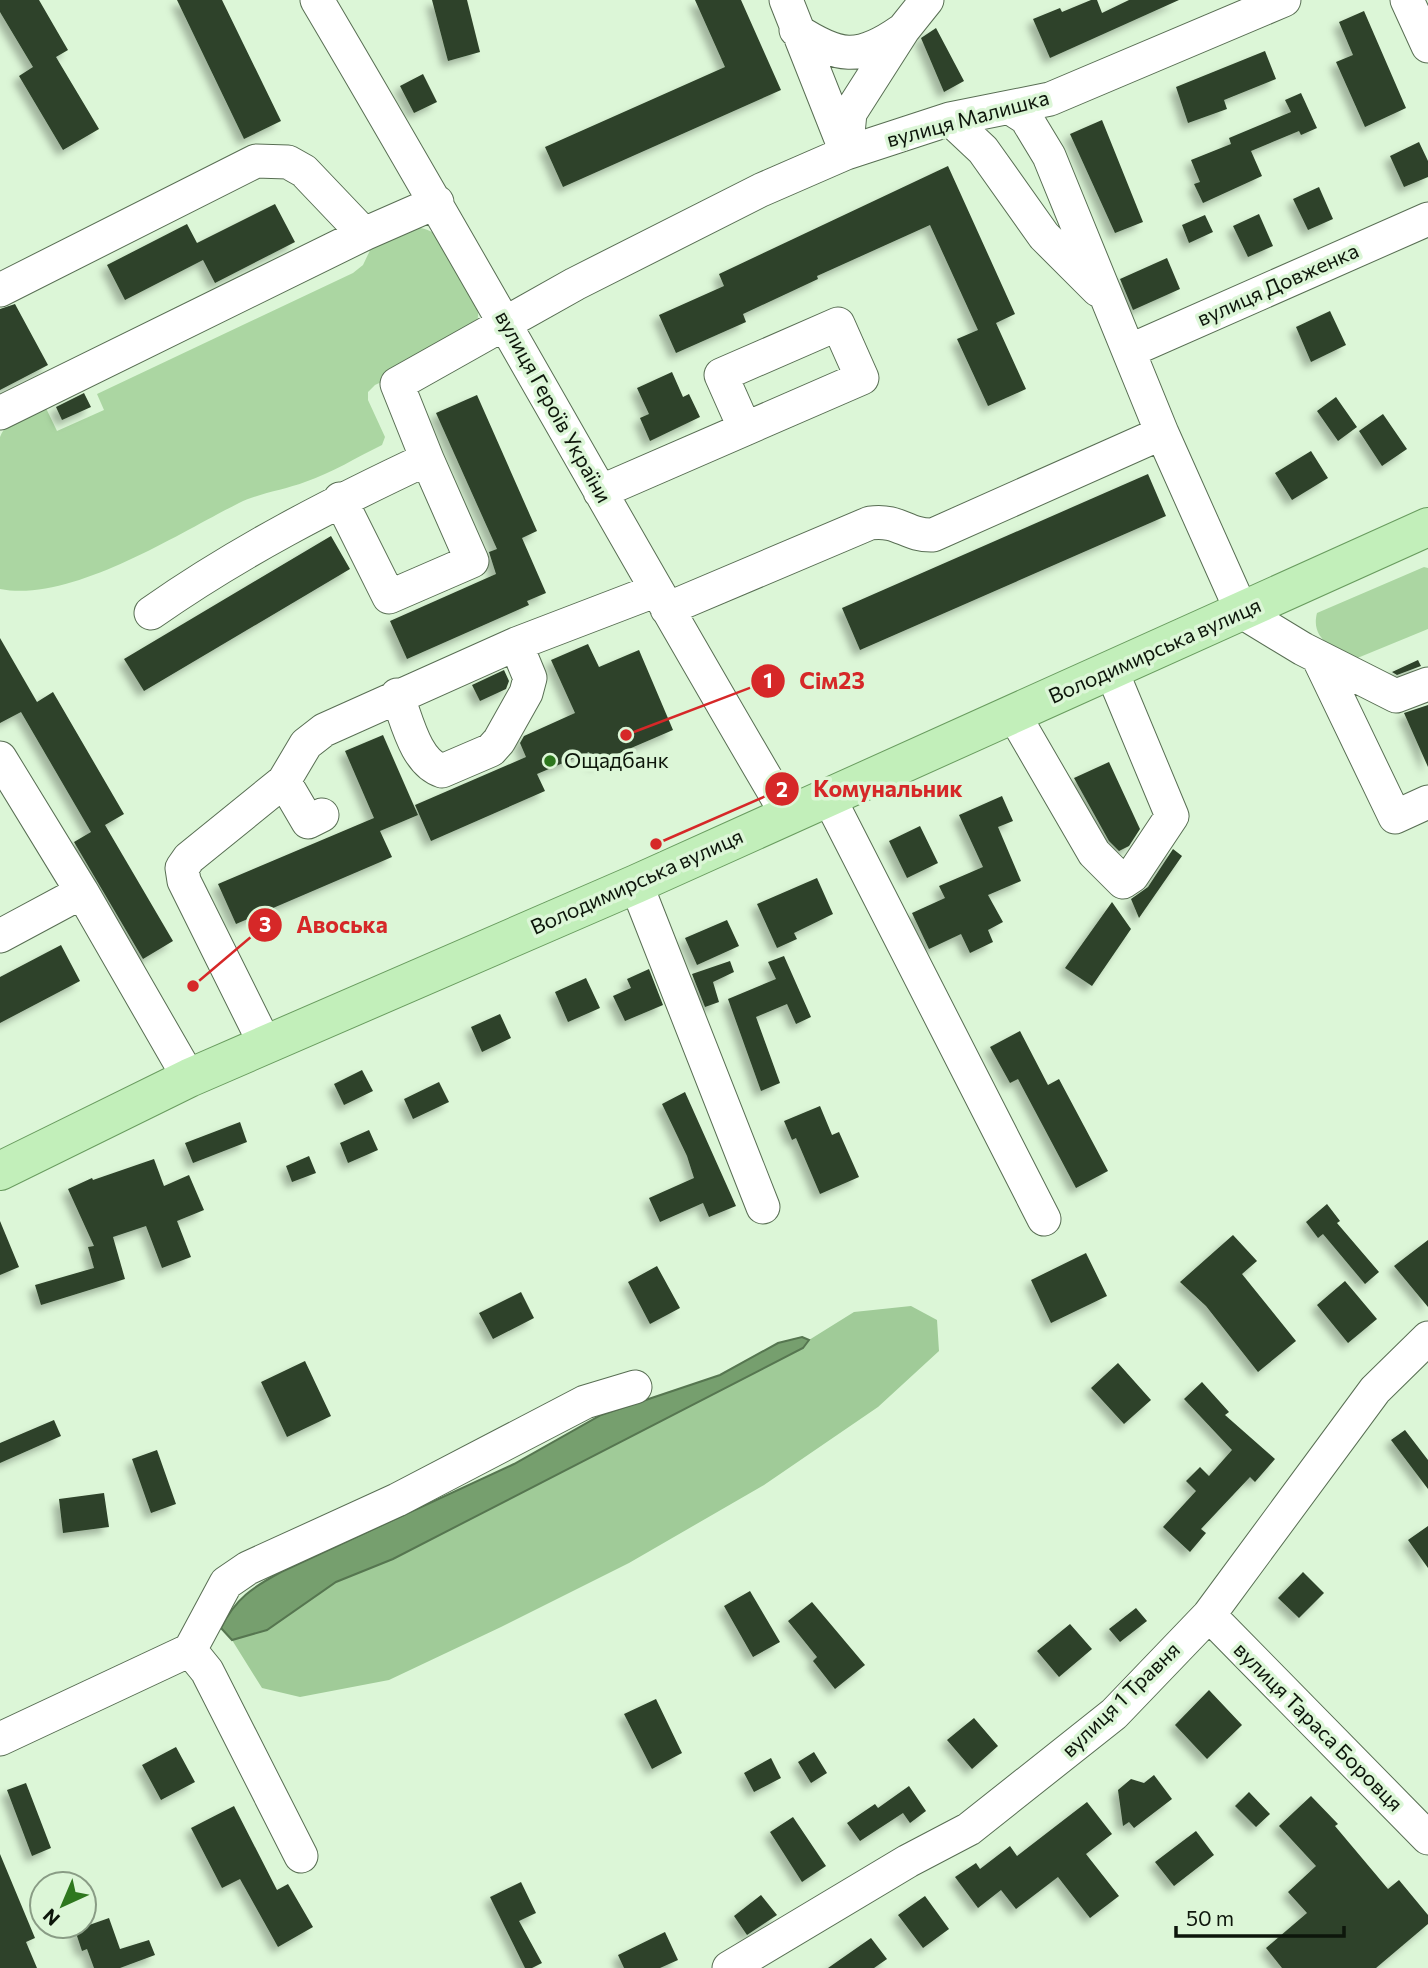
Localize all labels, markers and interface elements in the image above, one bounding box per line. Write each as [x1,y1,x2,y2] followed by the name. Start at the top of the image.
[884,84,1052,151] street label: вулиця Малишка
[1193,237,1362,330] street label: вулиця Довженка
[491,306,618,507] street label: вулиця Героїв України
[1044,591,1265,708] street label: Володимирська вулиця
[750,659,879,703] callout: Сім23
[799,666,865,694] text: Сім23
[763,667,773,692] text: 1
[564,747,669,772] place label: Ощадбанк
[542,753,558,769] marker: Ощадбанк
[765,767,977,811] callout: Комунальник
[813,774,963,802] text: Комунальник
[776,776,788,801] text: 2
[526,822,747,939] street label: Володимирська вулиця
[247,903,402,947] callout: Авоська
[296,910,388,938] text: Авоська
[259,911,271,936] text: 3
[1056,1636,1184,1762] street label: вулиця 1 Травня
[1229,1636,1409,1816] street label: вулиця Тараса Боровця
[28,1870,98,1940] north arrow
[1176,1895,1344,1939] scale bar
[38,1904,64,1931] text: N
[1186,1905,1234,1930] text: 50 m

